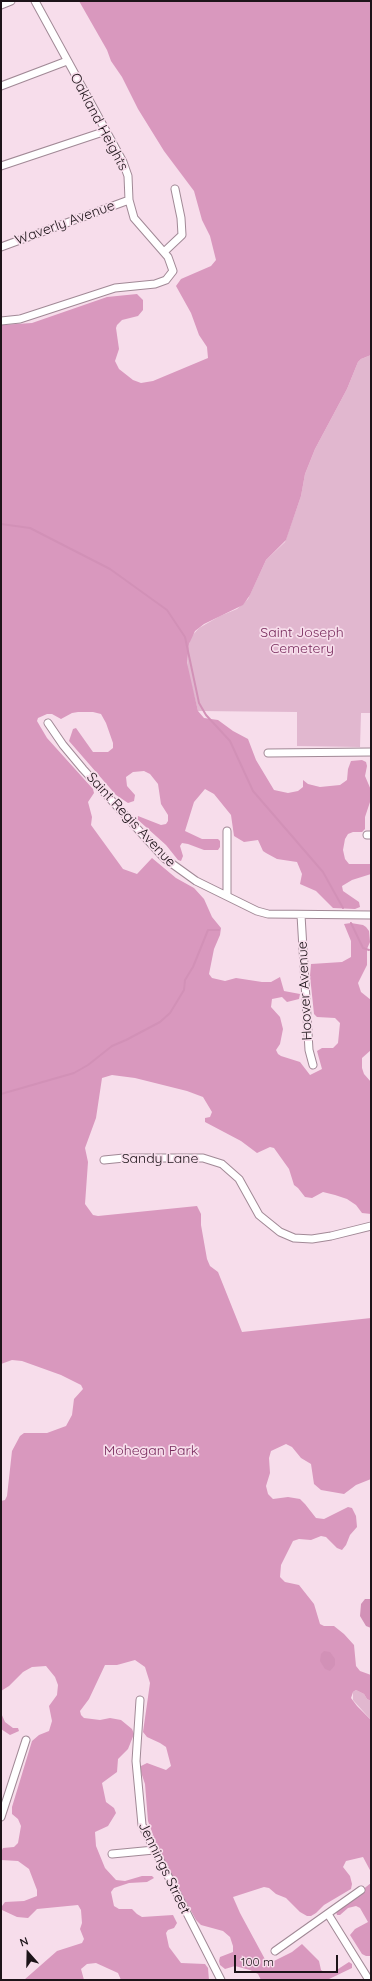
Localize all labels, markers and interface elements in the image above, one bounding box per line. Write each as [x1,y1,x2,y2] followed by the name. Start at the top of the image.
[66,70,132,174] street label: Oakland Heights
[13,197,117,249] street label: Waverly Avenue
[260,625,344,658] park label: Saint Joseph Cemetery
[83,769,179,871] street label: Saint Regis Avenue
[294,941,316,1041] street label: Hoover Avenue
[122,1151,198,1167] street label: Sandy Lane
[104,1443,198,1459] park label: Mohegan Park
[134,1819,194,1917] street label: Jennings Street
[8,1933,48,1973] north arrow
[18,1934,30,1950] text: N
[236,1947,340,1973] scale bar
[241,1954,274,1969] text: 100 m

